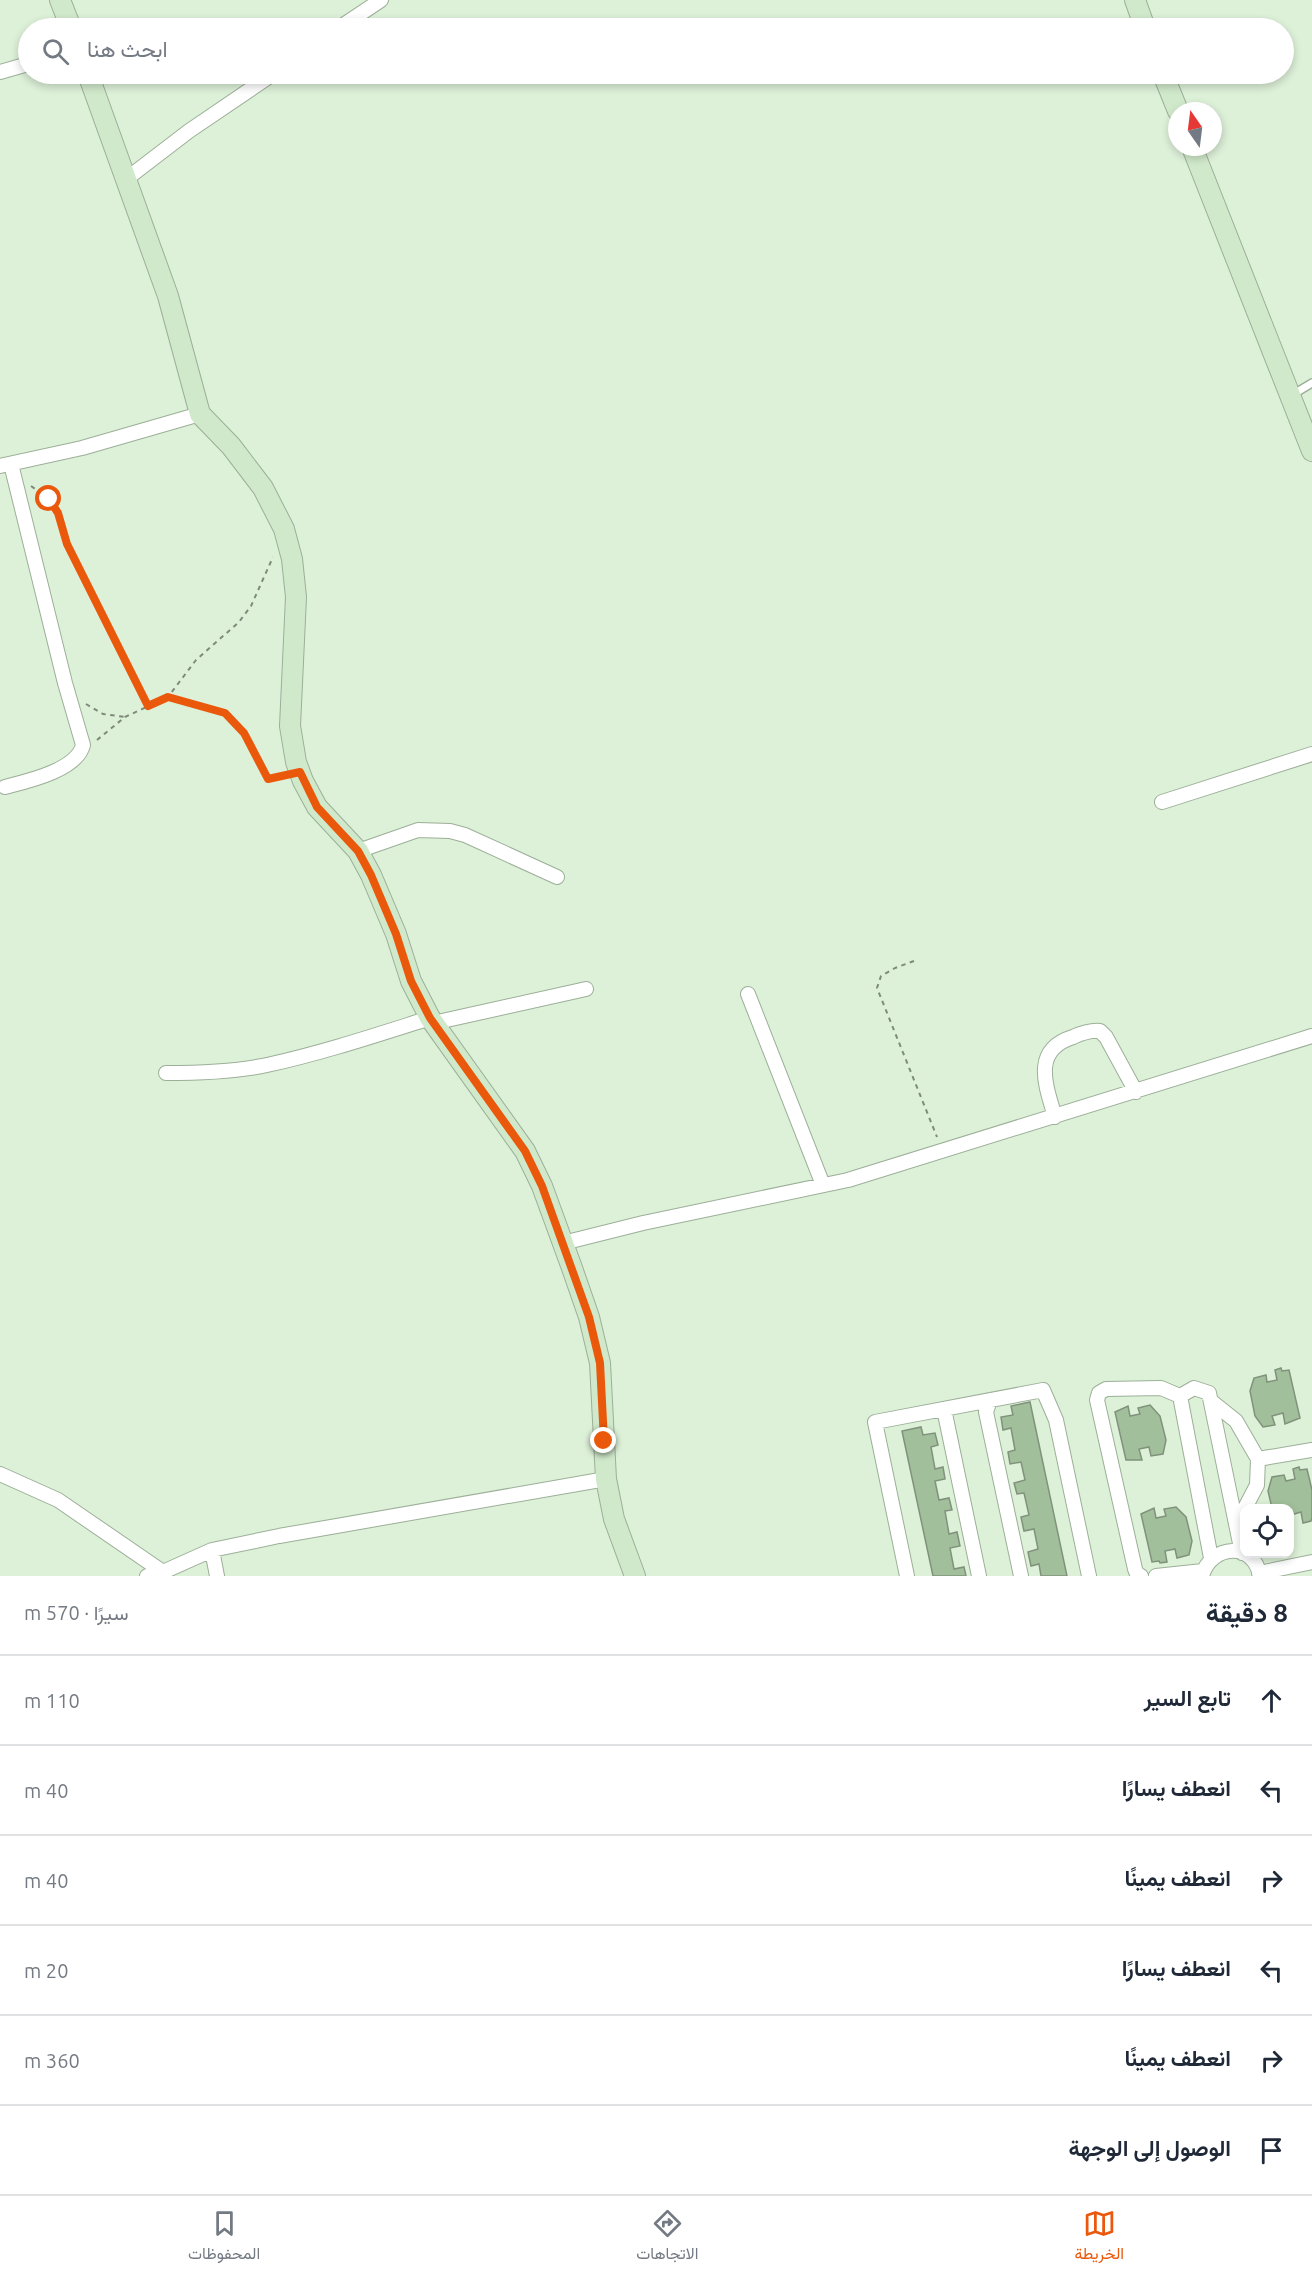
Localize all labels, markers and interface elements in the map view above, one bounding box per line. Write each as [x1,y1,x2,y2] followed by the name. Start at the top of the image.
[18,18,1294,84] search box
[39,35,72,68] icon: search
[87,36,168,61] text: ابحث هنا
[1168,102,1222,156] north arrow
[35,485,61,511] route start
[590,1427,616,1453] route end
[1240,1504,1294,1558] map controls
[1240,1504,1294,1558] button: locate
[1206,1598,1288,1627] text: 8 دقيقة
[24,1601,129,1624] text: سيرًا · 570 m
[1255,1684,1288,1717] icon: ahead
[1144,1685,1231,1710] text: تابع السير
[24,1689,80,1712] text: 110 m
[1255,1774,1288,1807] icon: left
[1122,1775,1231,1800] text: انعطف يسارًا
[24,1779,68,1802] text: 40 m
[1255,1864,1288,1897] icon: right
[1124,1865,1231,1890] text: انعطف يمينًا
[24,1869,68,1892] text: 40 m
[1255,1954,1288,1987] icon: left
[1122,1955,1231,1980] text: انعطف يسارًا
[24,1959,68,1982] text: 20 m
[1255,2044,1288,2077] icon: right
[1124,2045,1231,2070] text: انعطف يمينًا
[24,2049,80,2072] text: 360 m
[1255,2134,1288,2167] icon: arrive
[1068,2135,1231,2160] text: الوصول إلى الوجهة
[188,2207,260,2268] tab: المحفوظات
[636,2207,698,2268] tab: الاتجاهات
[1074,2207,1124,2268] tab: الخريطة

